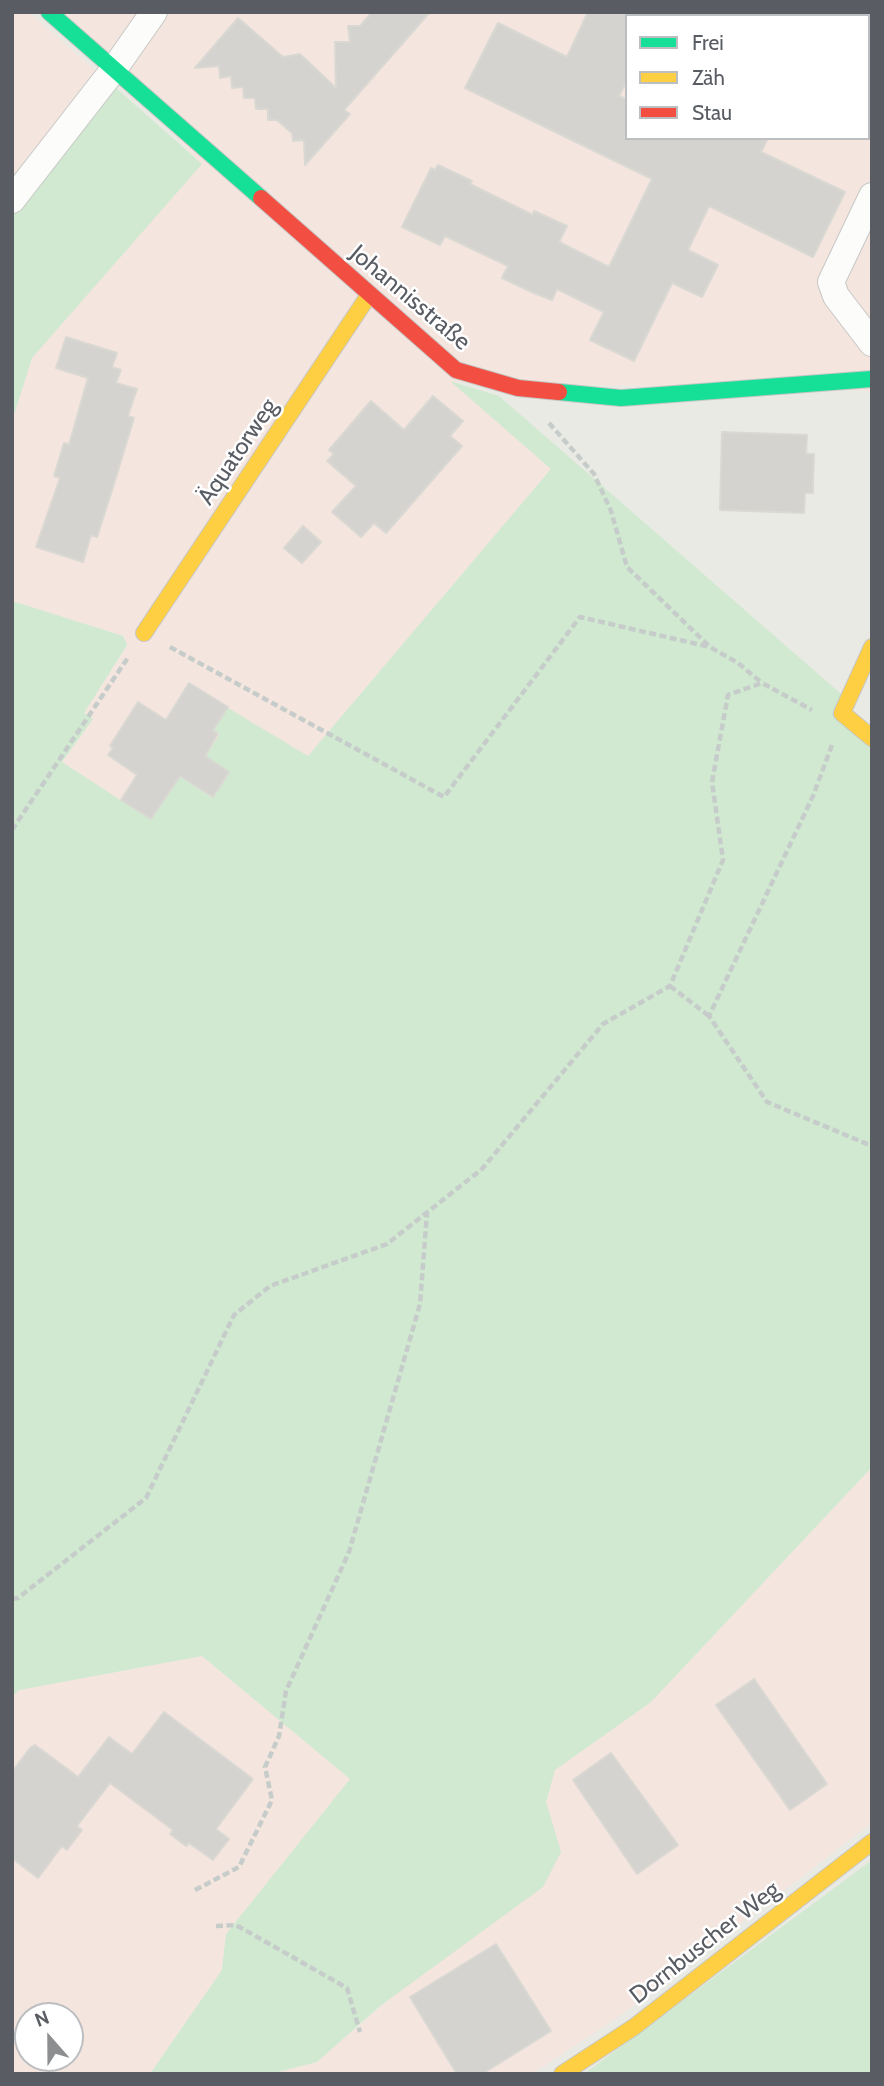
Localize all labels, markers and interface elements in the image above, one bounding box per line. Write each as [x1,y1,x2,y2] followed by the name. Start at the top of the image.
[625,14,870,140] legend
[692,30,724,55] text: Frei
[692,65,725,90] text: Zäh
[692,100,732,125] text: Stau
[344,239,476,357] street label: Johannisstraße
[192,393,284,511] street label: Äquatorweg
[624,1875,786,2011] street label: Dornbuscher Weg
[14,2002,84,2072] north arrow
[32,2006,52,2032] text: N

